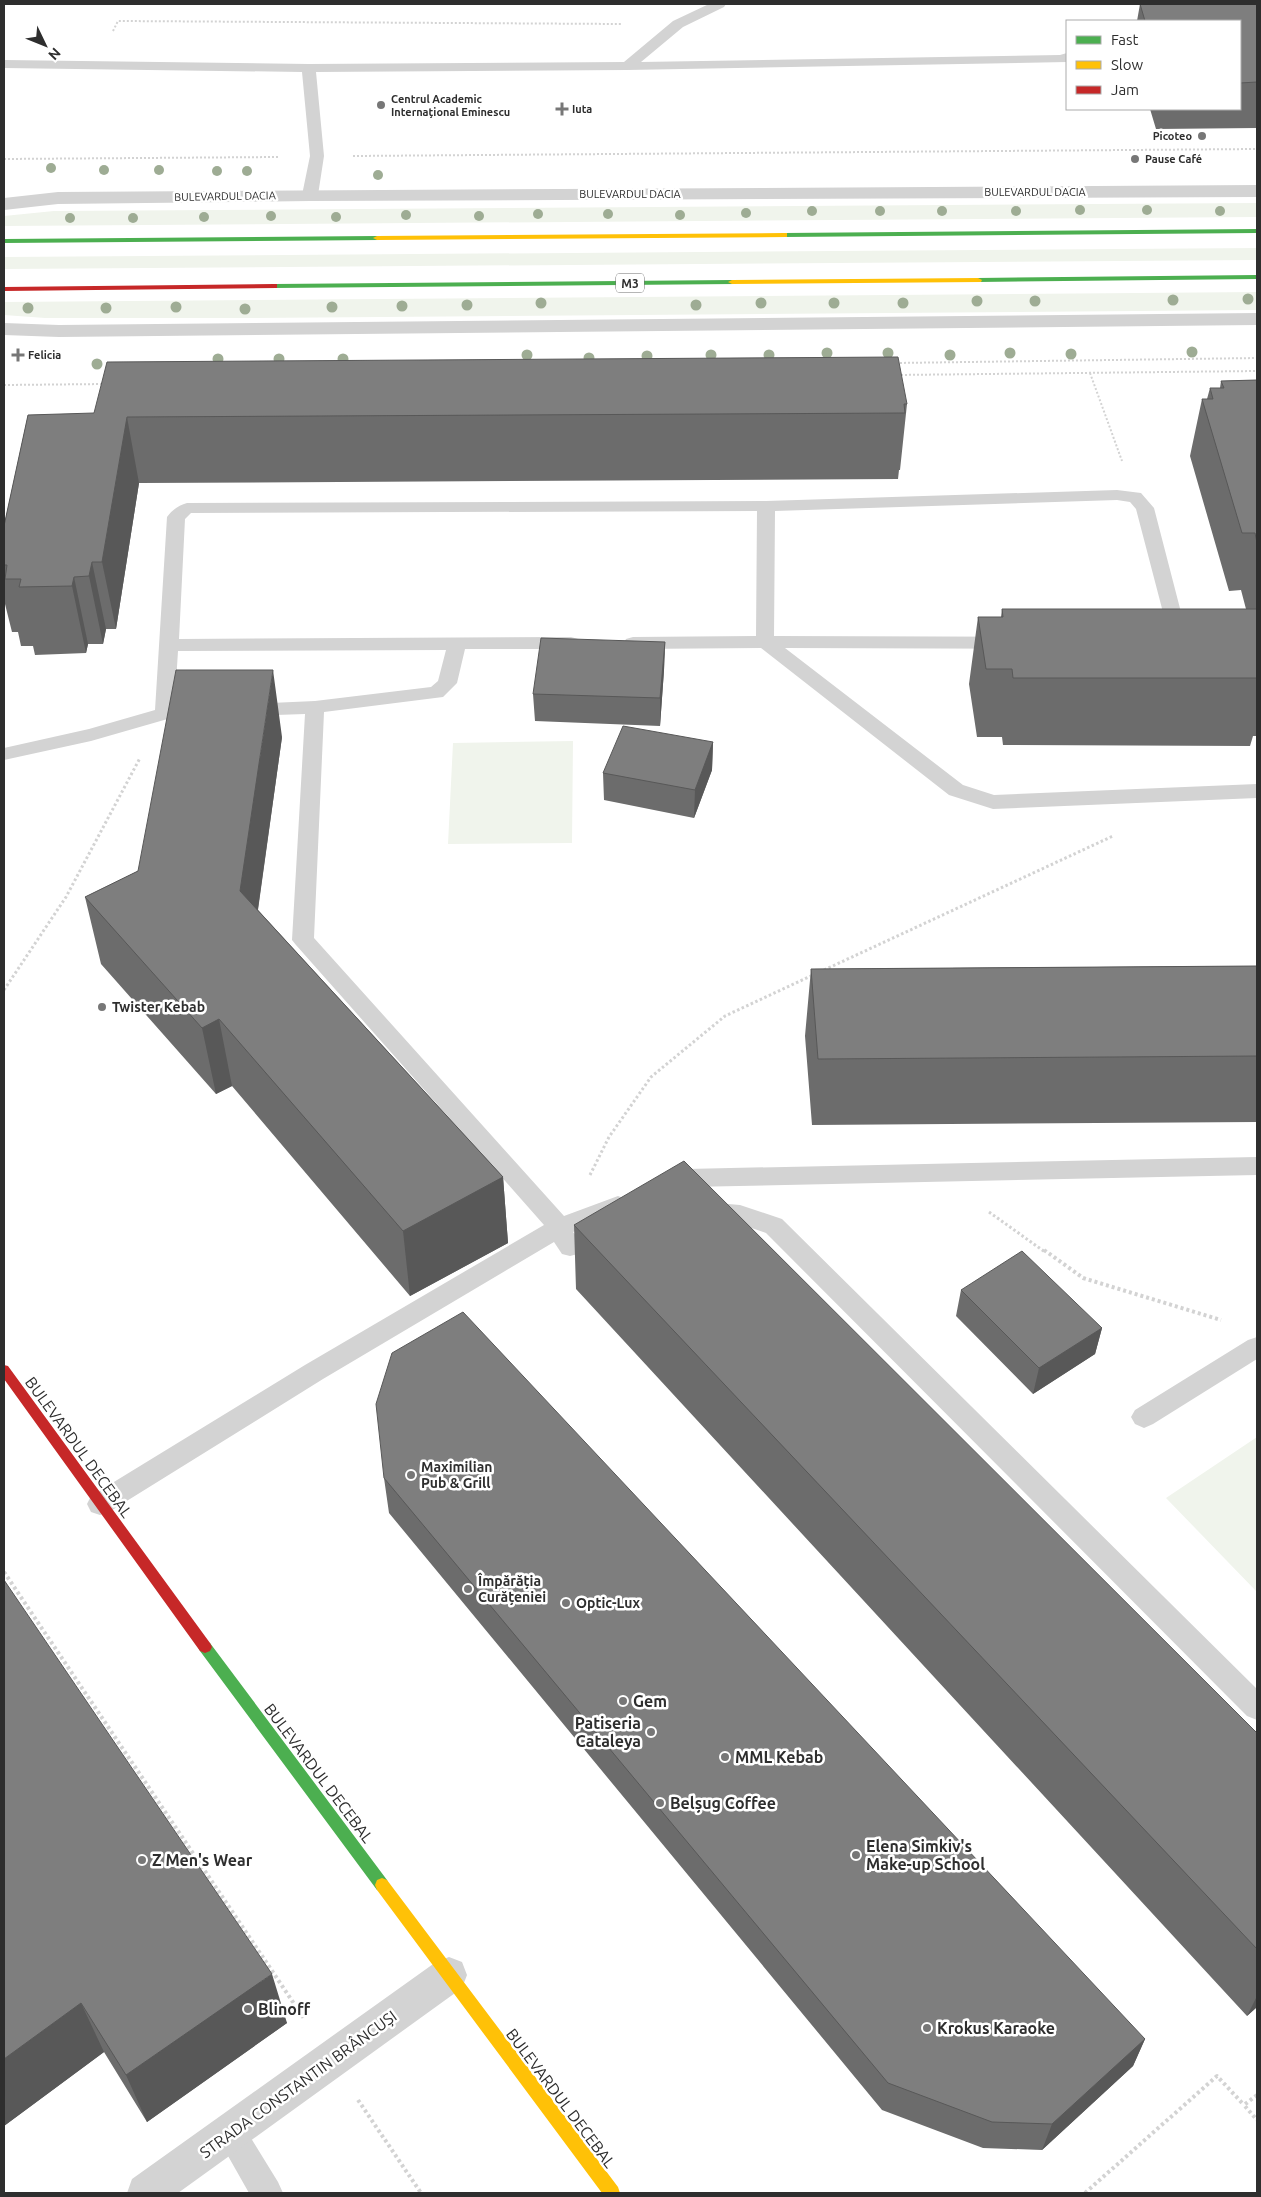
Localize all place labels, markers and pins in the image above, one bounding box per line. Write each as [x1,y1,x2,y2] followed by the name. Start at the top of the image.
[391,93,510,118] place label: Centrul Academic Internațional Eminescu
[375,99,387,111] marker: Centrul Academic Internațional Eminescu
[556,103,568,115] marker: Iuta
[572,103,592,115] place label: Iuta
[1153,130,1192,142] place label: Picoteo
[1196,130,1208,142] marker: Picoteo
[1129,153,1141,165] marker: Pause Café
[1145,153,1202,165] place label: Pause Café
[12,349,24,361] marker: Felicia
[28,349,61,361] place label: Felicia
[112,999,205,1015] place label: Twister Kebab
[96,1001,108,1013] marker: Twister Kebab
[421,1459,492,1491] place label: Maximilian Pub & Grill
[405,1469,417,1481] marker: Maximilian Pub & Grill
[478,1572,546,1605] place label: Împărăția Curățeniei
[462,1583,474,1595] marker: Împărăția Curățeniei
[576,1595,640,1611] place label: Optic-Lux
[560,1597,572,1609] marker: Optic-Lux
[633,1692,667,1710] place label: Gem
[617,1695,629,1707] marker: Gem
[575,1714,641,1750] place label: Patiseria Cataleya
[645,1726,657,1738] marker: Patiseria Cataleya
[735,1748,823,1766] place label: MML Kebab
[719,1751,731,1763] marker: MML Kebab
[670,1794,776,1813] place label: Belșug Coffee
[654,1797,666,1809] marker: Belșug Coffee
[866,1837,985,1873] place label: Elena Simkiv's Make-up School
[850,1849,862,1861] marker: Elena Simkiv's Make-up School
[152,1851,253,1869] place label: Z Men's Wear
[136,1854,148,1866] marker: Z Men's Wear
[258,2000,311,2018] place label: Blinoff
[242,2003,254,2015] marker: Blinoff
[937,2019,1055,2037] place label: Krokus Karaoke
[921,2022,933,2034] marker: Krokus Karaoke

